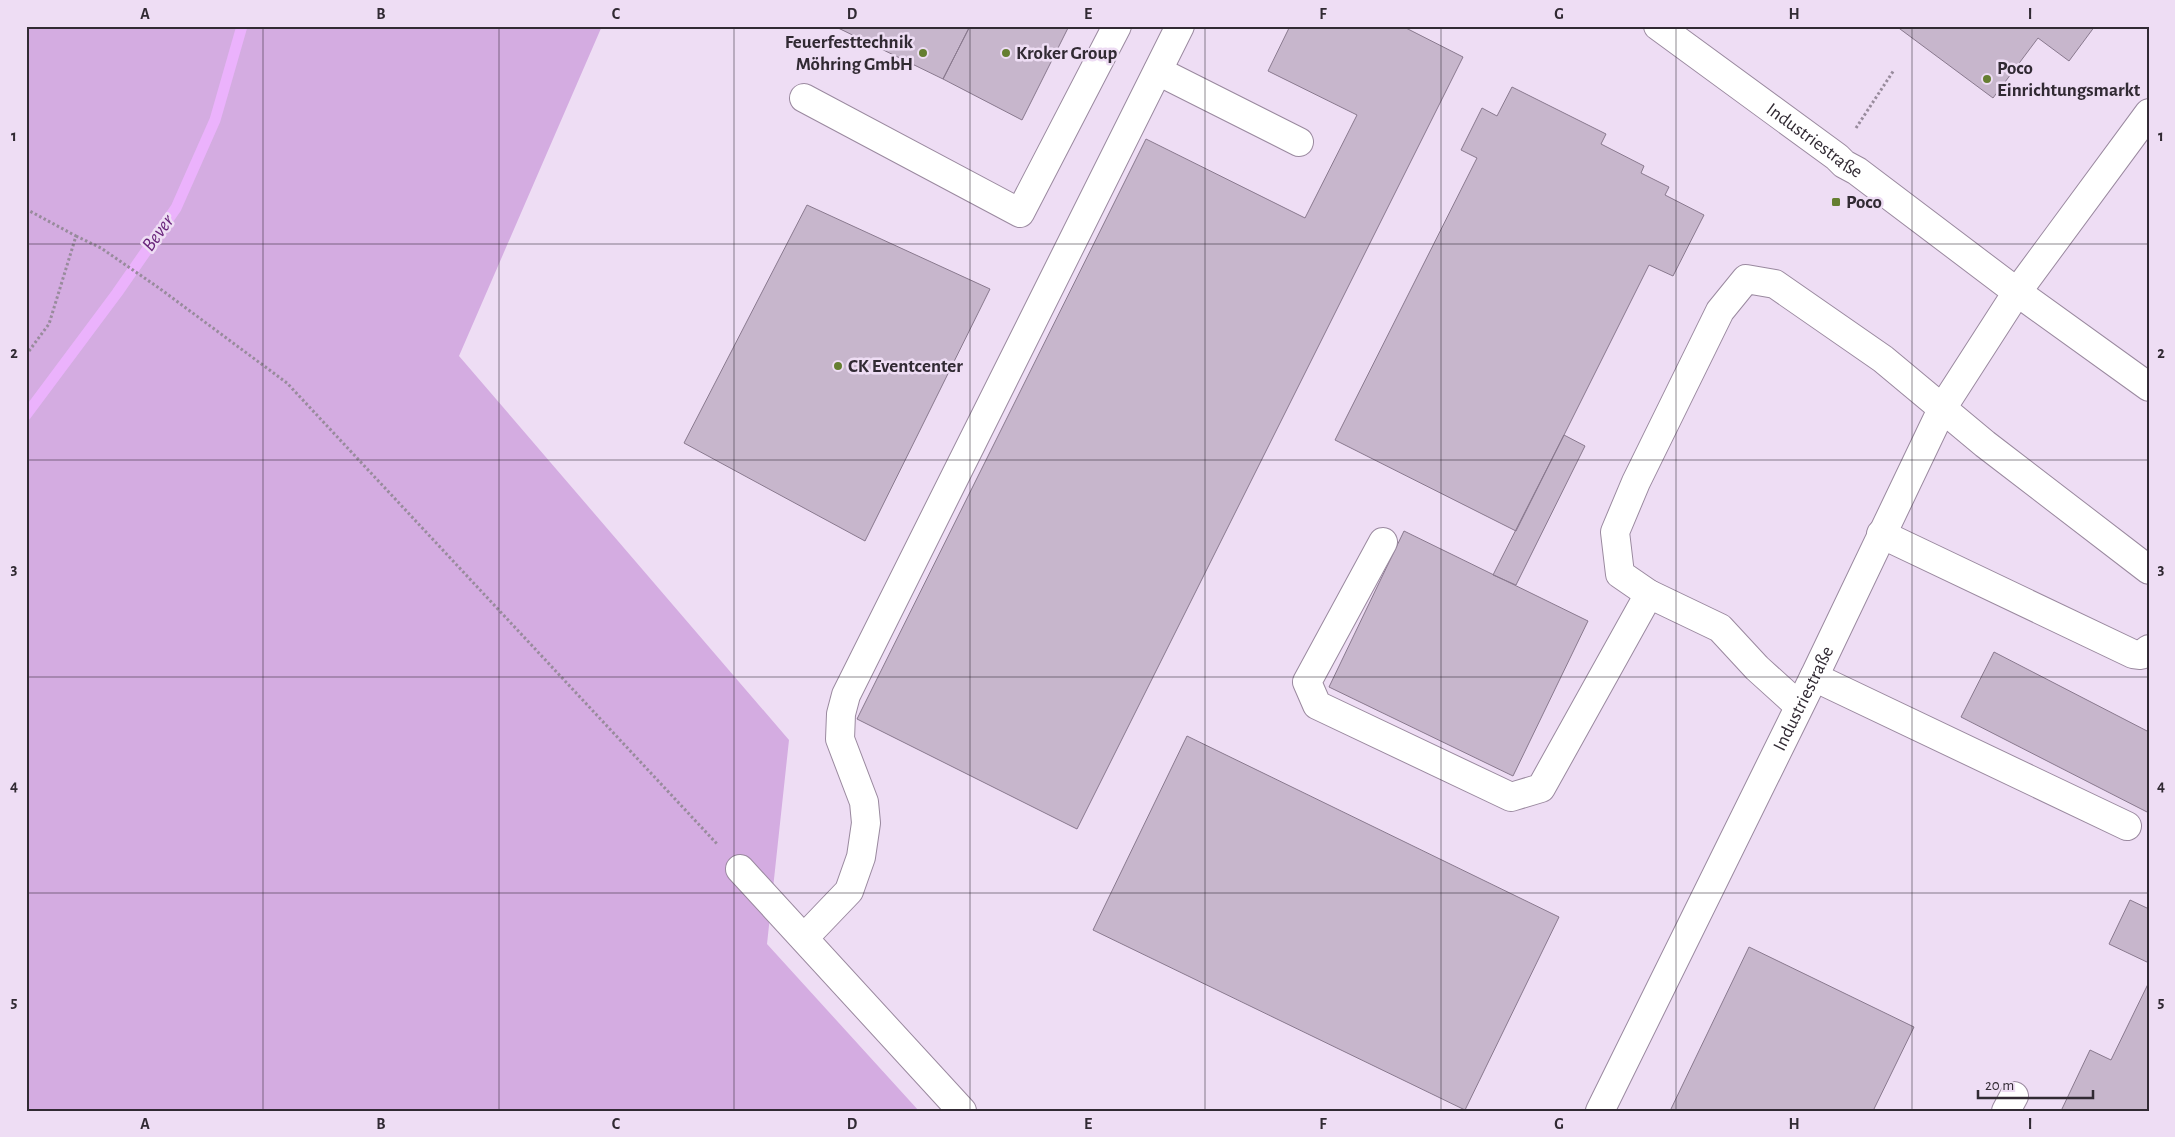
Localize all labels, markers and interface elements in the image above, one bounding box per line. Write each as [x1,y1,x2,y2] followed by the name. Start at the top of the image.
[140,6,150,22] text: A
[376,6,386,22] text: B
[612,6,621,22] text: C
[847,6,858,22] text: D
[1084,6,1092,22] text: E
[1319,6,1327,22] text: F
[1554,6,1564,22] text: G
[1788,6,1800,22] text: H
[2028,6,2032,22] text: I
[785,33,914,74] place label: Feuerfesttechnik Möhring GmbH
[1016,44,1117,63] place label: Kroker Group
[917,47,929,59] marker: Feuerfesttechnik Möhring GmbH
[1000,47,1012,59] marker: Kroker Group
[1997,59,2141,100] place label: Poco Einrichtungsmarkt
[1981,73,1993,85] marker: Poco Einrichtungsmarkt
[1763,99,1866,181] street label: Industriestraße
[11,128,17,144] text: 1
[2158,128,2164,144] text: 1
[1846,193,1882,212] place label: Poco
[1830,196,1842,208] marker: Poco
[138,211,178,255] water label: Bever
[10,345,18,361] text: 2
[2157,345,2165,361] text: 2
[848,357,963,376] place label: CK Eventcenter
[832,360,844,372] marker: CK Eventcenter
[11,561,18,577] text: 3
[2158,561,2165,577] text: 3
[1770,643,1837,754] street label: Industriestraße
[10,778,18,794] text: 4
[2157,778,2165,794] text: 4
[11,994,18,1010] text: 5
[2158,994,2165,1010] text: 5
[1978,1067,2092,1099] scale bar
[1985,1078,2014,1093] text: 20 m
[140,1116,150,1132] text: A
[376,1116,386,1132] text: B
[612,1116,621,1132] text: C
[847,1116,858,1132] text: D
[1084,1116,1092,1132] text: E
[1319,1116,1327,1132] text: F
[1554,1116,1564,1132] text: G
[1788,1116,1800,1132] text: H
[2028,1116,2032,1132] text: I

